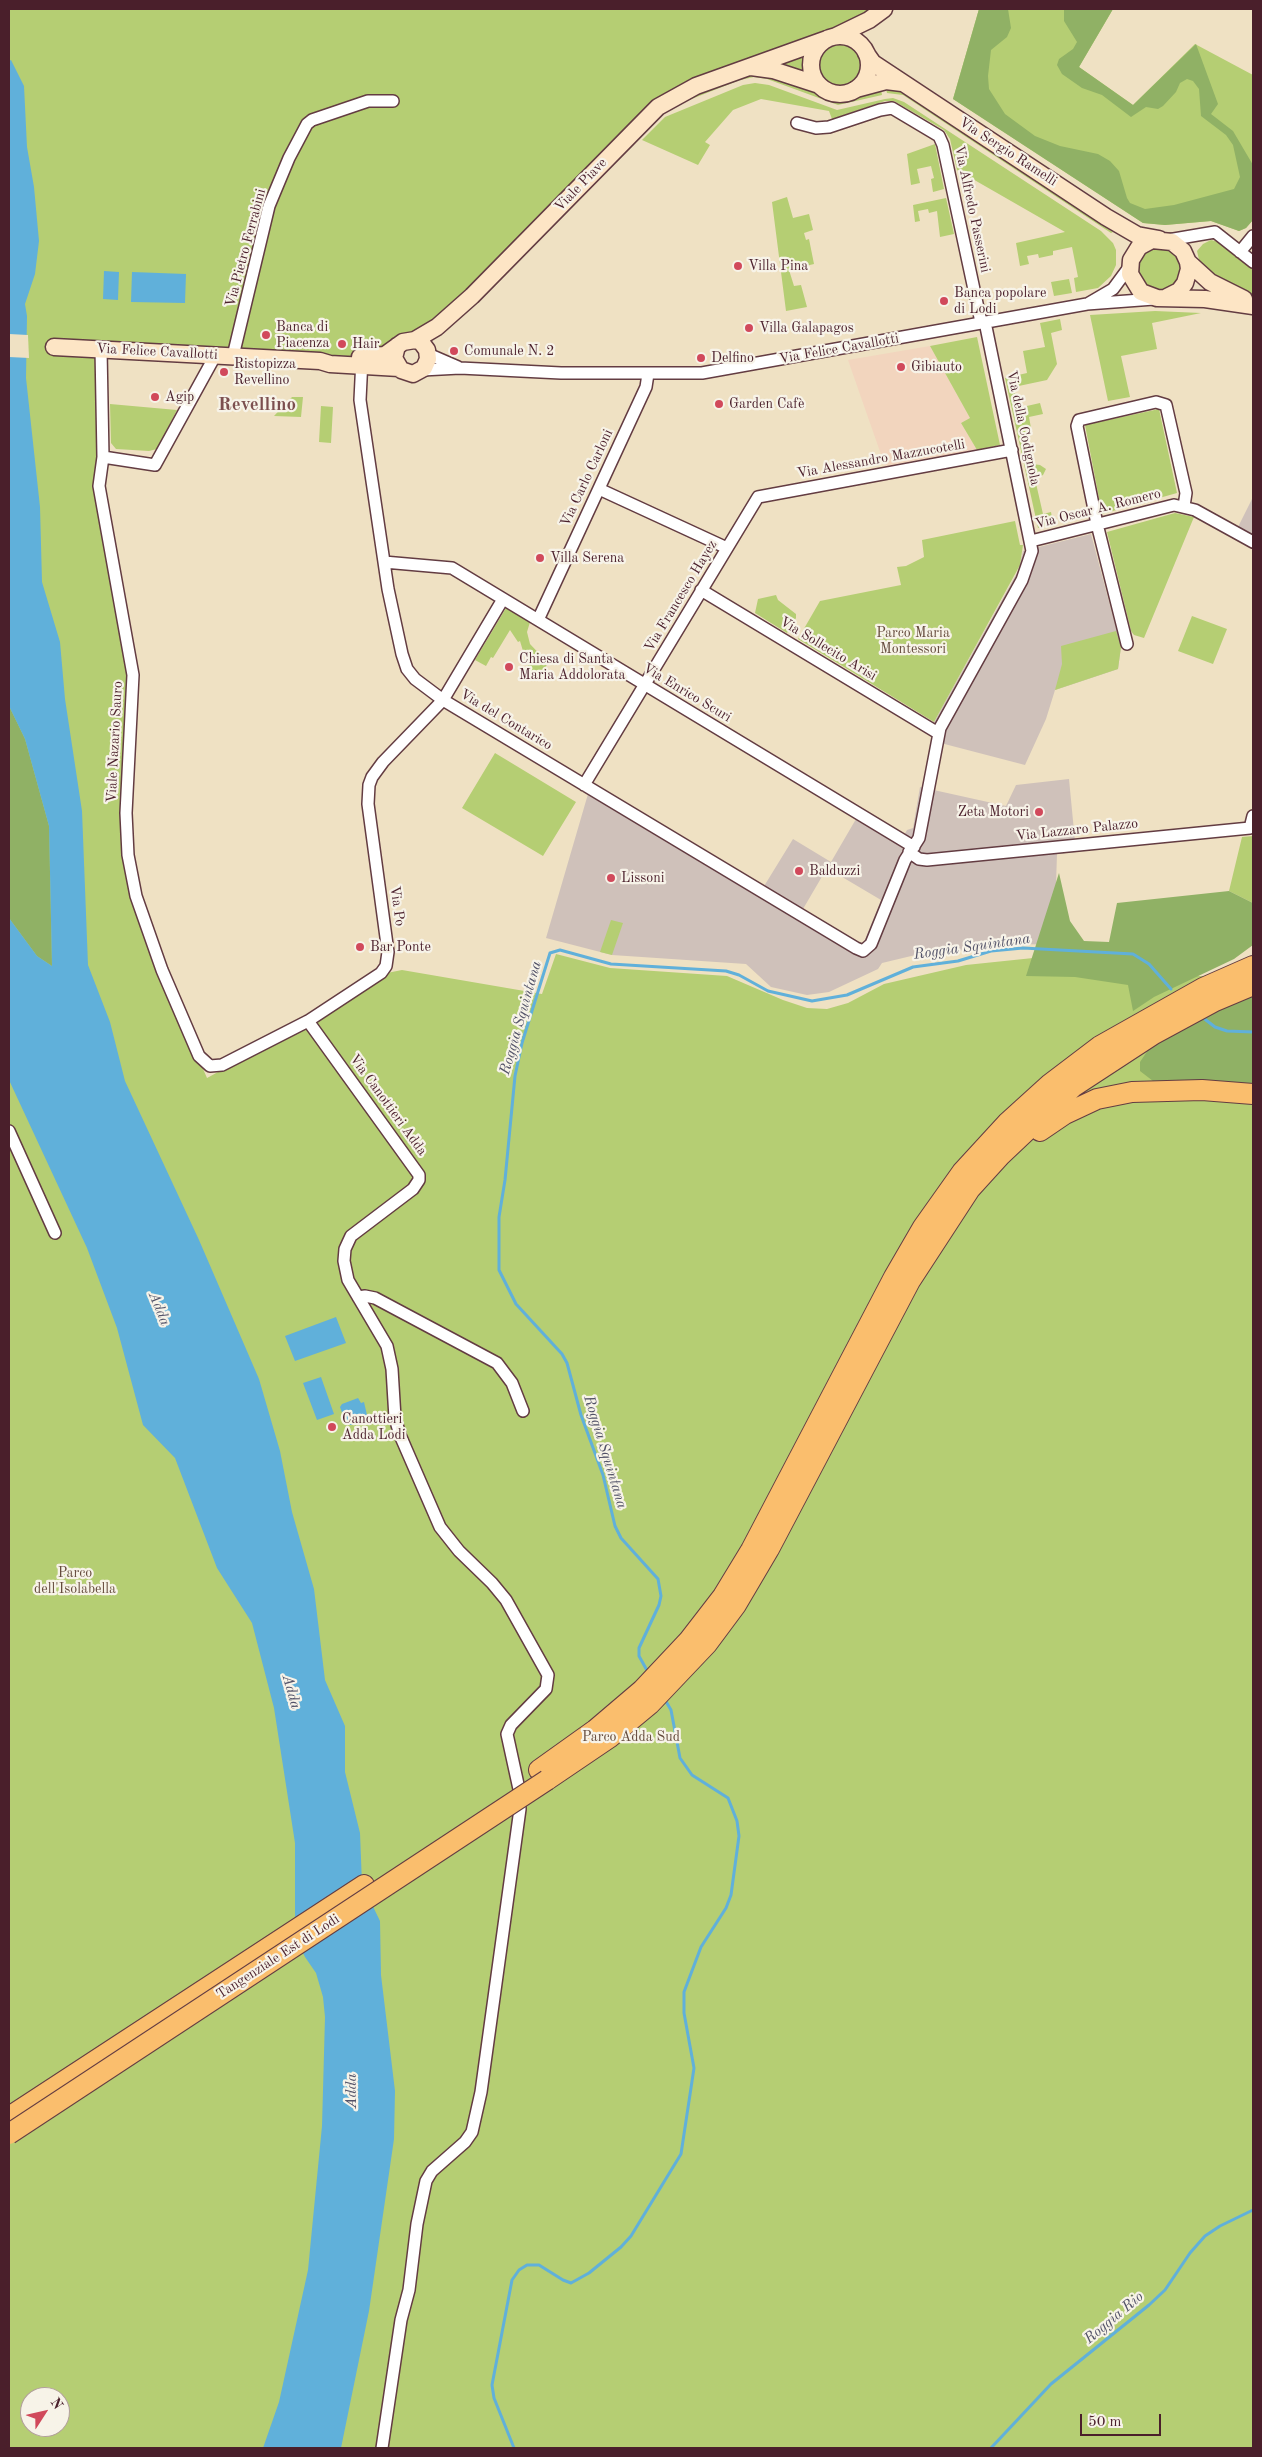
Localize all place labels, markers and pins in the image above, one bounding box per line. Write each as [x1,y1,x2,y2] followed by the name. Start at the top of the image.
[748,258,808,274] place label: Villa Pina
[732,260,744,272] marker: Villa Pina
[954,285,1046,318] place label: Banca popolare di Lodi
[938,295,950,307] marker: Banca popolare di Lodi
[276,319,329,352] place label: Banca di Piacenza
[759,320,854,336] place label: Villa Galapagos
[743,322,755,334] marker: Villa Galapagos
[260,329,272,341] marker: Banca di Piacenza
[352,336,379,352] place label: Hair
[336,338,348,350] marker: Hair
[464,343,554,359] place label: Comunale N. 2
[448,345,460,357] marker: Comunale N. 2
[711,350,754,366] place label: Delfino
[695,352,707,364] marker: Delfino
[234,356,296,388] place label: Ristopizza Revellino
[911,359,962,375] place label: Gibiauto
[895,361,907,373] marker: Gibiauto
[218,366,230,378] marker: Ristopizza Revellino
[165,389,194,405] place label: Agip
[149,391,161,403] marker: Agip
[729,396,804,412] place label: Garden Cafè
[713,398,725,410] marker: Garden Cafè
[550,550,624,566] place label: Villa Serena
[534,552,546,564] marker: Villa Serena
[519,651,625,684] place label: Chiesa di Santa Maria Addolorata
[503,661,515,673] marker: Chiesa di Santa Maria Addolorata
[958,804,1029,820] place label: Zeta Motori
[1033,806,1045,818] marker: Zeta Motori
[809,863,860,879] place label: Balduzzi
[793,865,805,877] marker: Balduzzi
[621,870,665,886] place label: Lissoni
[605,872,617,884] marker: Lissoni
[370,939,431,955] place label: Bar Ponte
[354,941,366,953] marker: Bar Ponte
[342,1411,406,1444] place label: Canottieri Adda Lodi
[326,1421,338,1433] marker: Canottieri Adda Lodi

